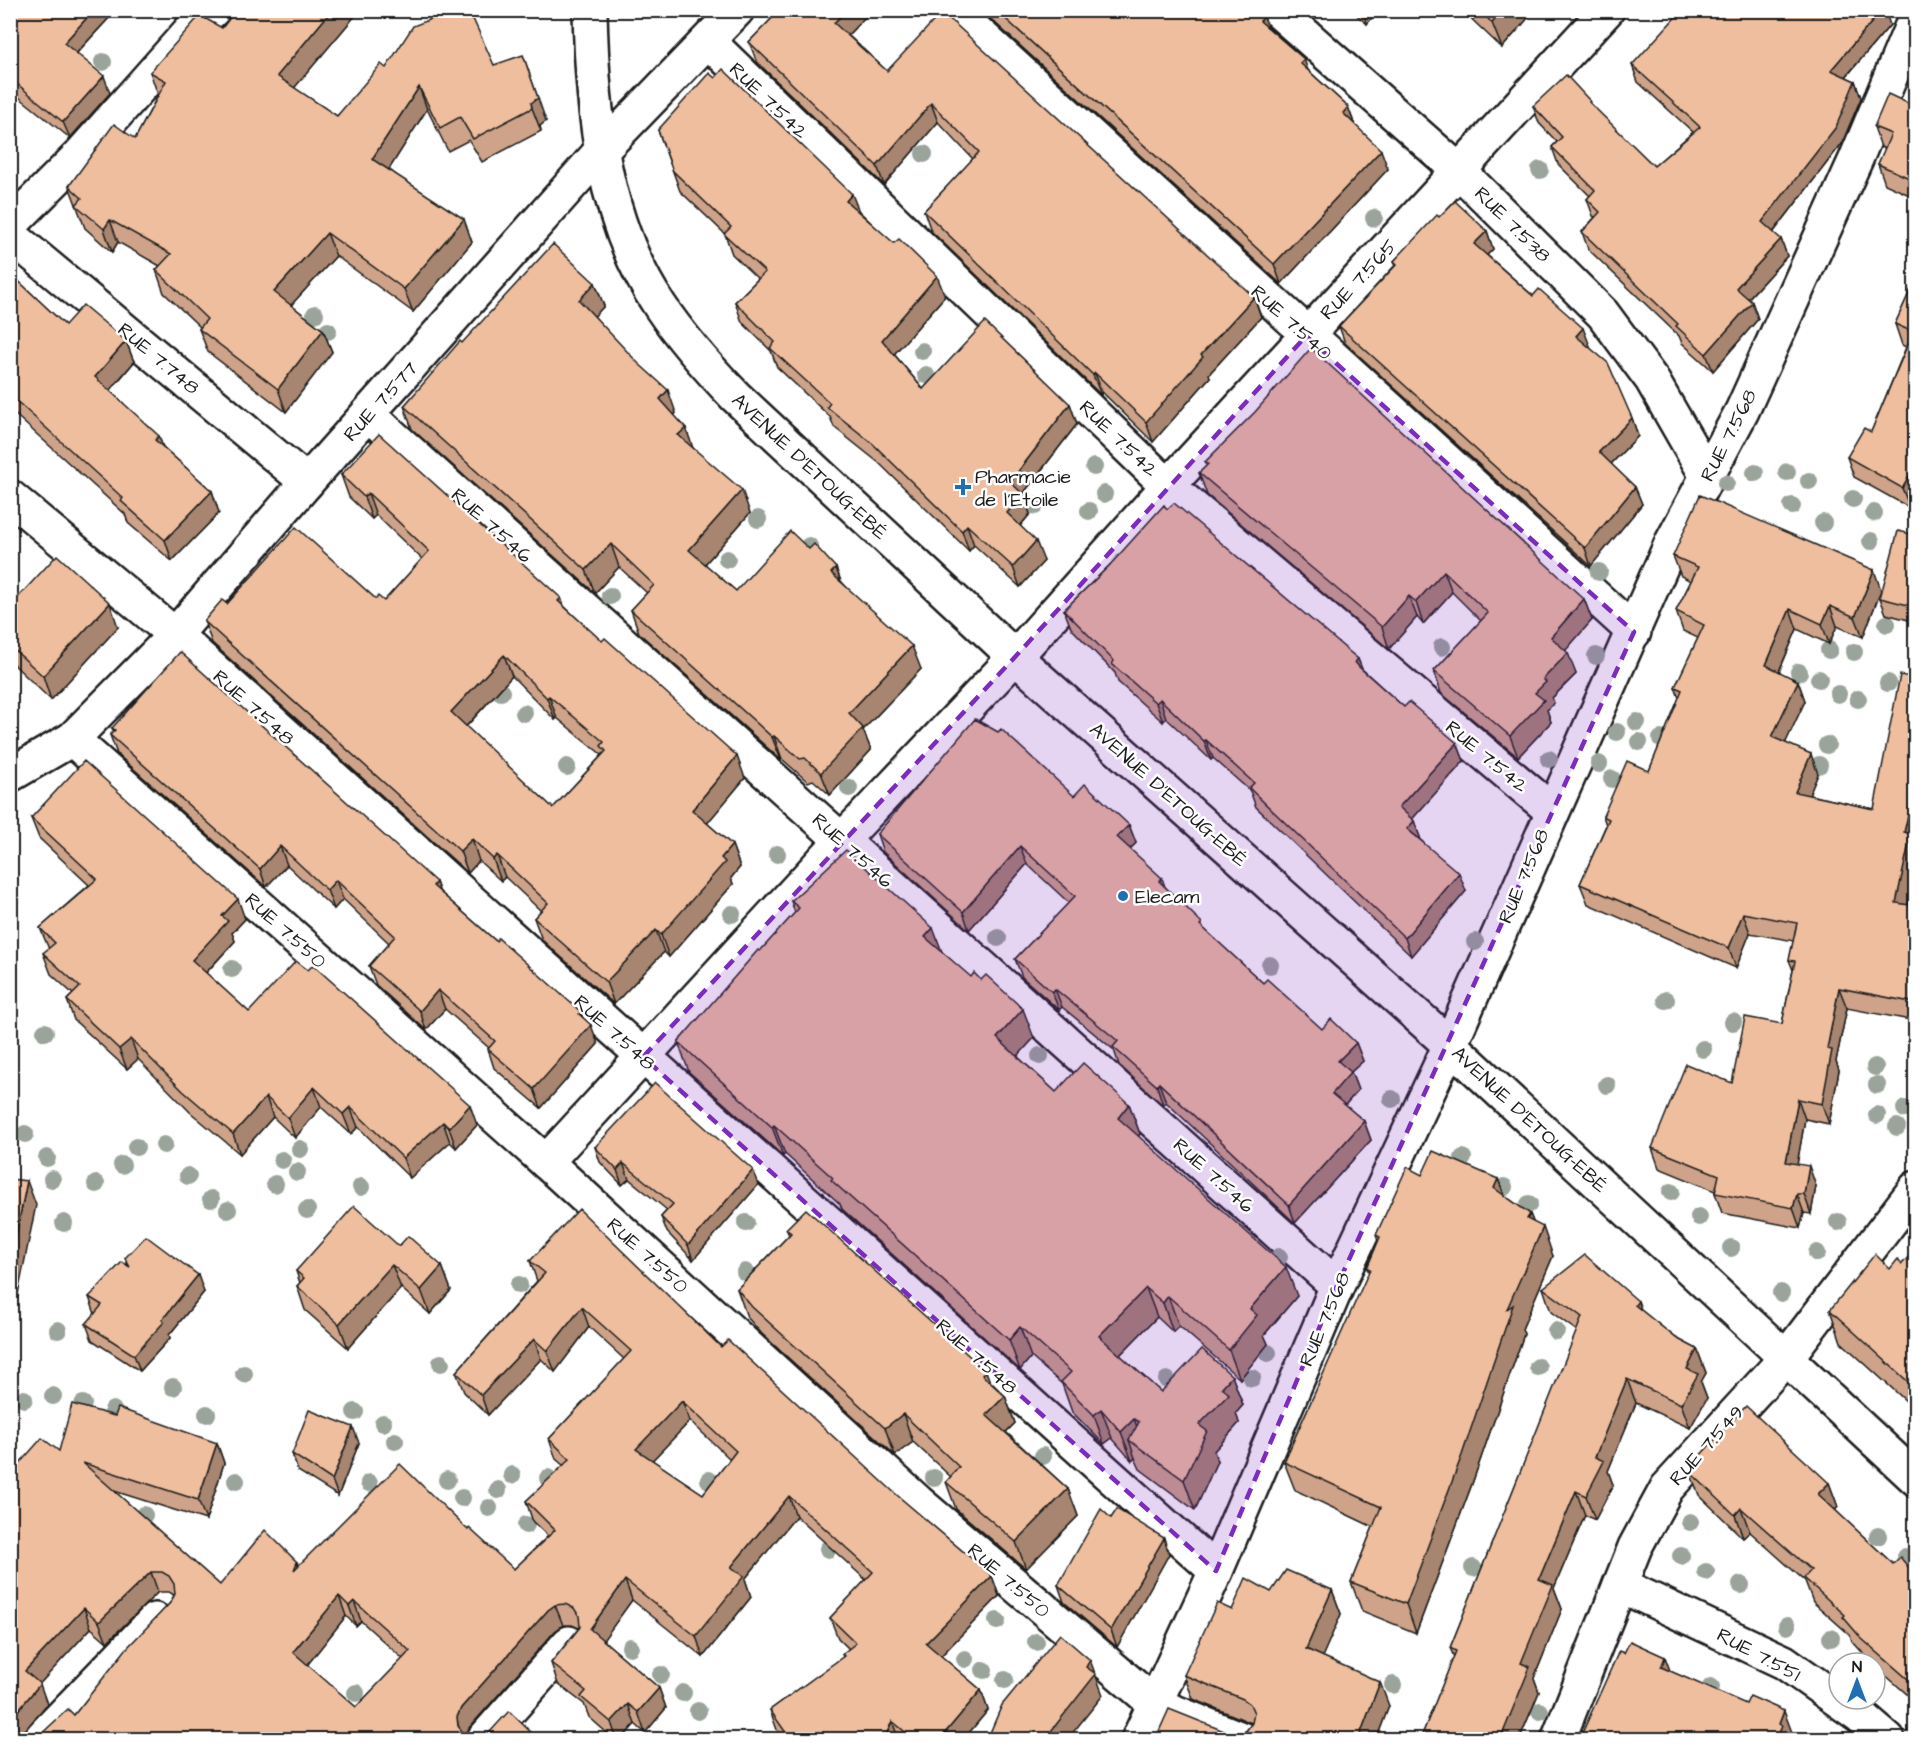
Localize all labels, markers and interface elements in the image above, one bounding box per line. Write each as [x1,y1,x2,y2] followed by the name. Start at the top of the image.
[723,56,814,146] street label: RUE 7.542
[1468,180,1557,269] street label: RUE 7.538
[1314,233,1404,326] street label: RUE 7.565
[1244,279,1338,367] street label: RUE 7.540
[111,316,205,401] street label: RUE 7.748
[337,355,424,448] street label: RUE 7.577
[1694,384,1764,486] street label: RUE 7.568
[725,387,894,547] street label: AVENUE D'ETOUG-EBÉ
[1073,394,1164,484] street label: RUE 7.542
[975,463,1071,514] place label: Pharmacie de l'Etoile
[956,480,970,494] marker: Pharmacie de l'Etoile
[445,482,538,570] street label: RUE 7.546
[206,663,300,752] street label: RUE 7.548
[1439,714,1534,800] street label: RUE 7.542
[1083,716,1254,873] street label: AVENUE D'ETOUG-EBÉ
[806,807,899,895] street label: RUE 7.546
[1491,825,1556,928] street label: RUE 7.568
[1135,883,1200,911] place label: Elecam
[238,886,333,975] street label: RUE 7.550
[1116,889,1130,903] marker: Elecam
[567,988,661,1077] street label: RUE 7.548
[1445,1040,1614,1200] street label: AVENUE D'ETOUG-EBÉ
[1167,1132,1260,1220] street label: RUE 7.546
[600,1211,695,1300] street label: RUE 7.550
[1292,1268,1357,1371] street label: RUE 7.568
[929,1312,1023,1401] street label: RUE 7.548
[1663,1399,1750,1492] street label: RUE 7.549
[961,1537,1056,1625] street label: RUE 7.550
[1712,1621,1806,1689] street label: RUE 7.551
[1827,1651,1887,1711] north arrow
[1852,1656,1862,1678] text: N

